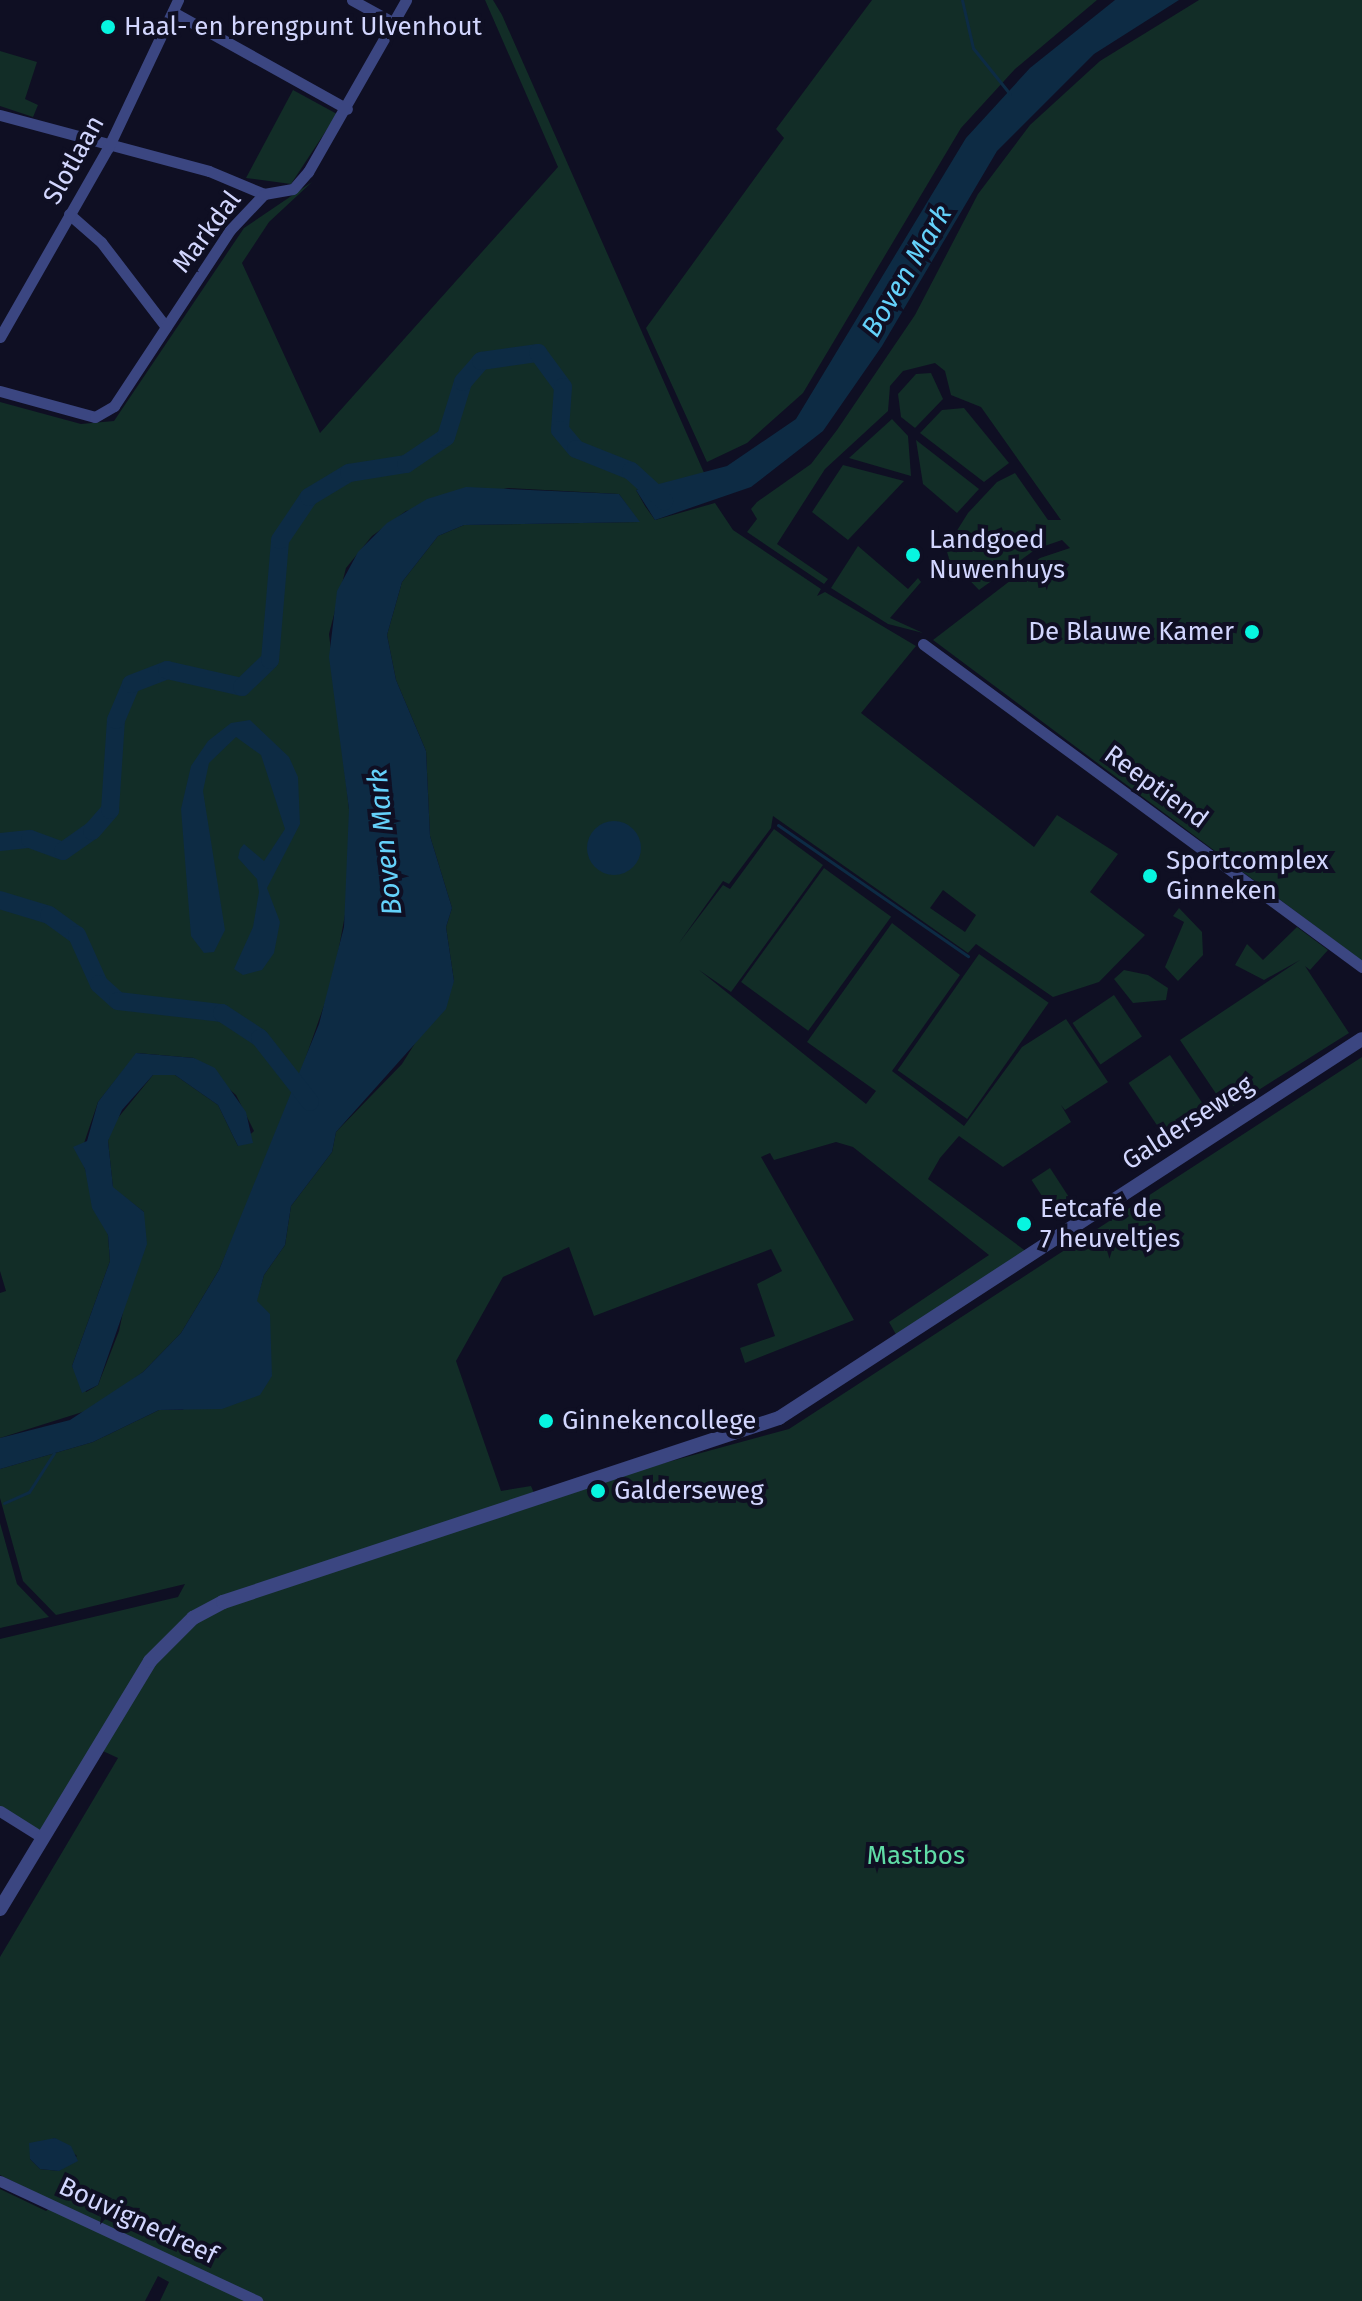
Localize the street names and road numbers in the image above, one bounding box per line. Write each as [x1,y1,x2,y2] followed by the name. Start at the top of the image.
[37,110,111,210] street label: Slotlaan
[166,185,248,279] street label: Markdal
[1098,739,1214,835] street label: Reeptiend
[1117,1069,1259,1177] street label: Galderseweg
[54,2171,222,2271] street label: Bouvignedreef

